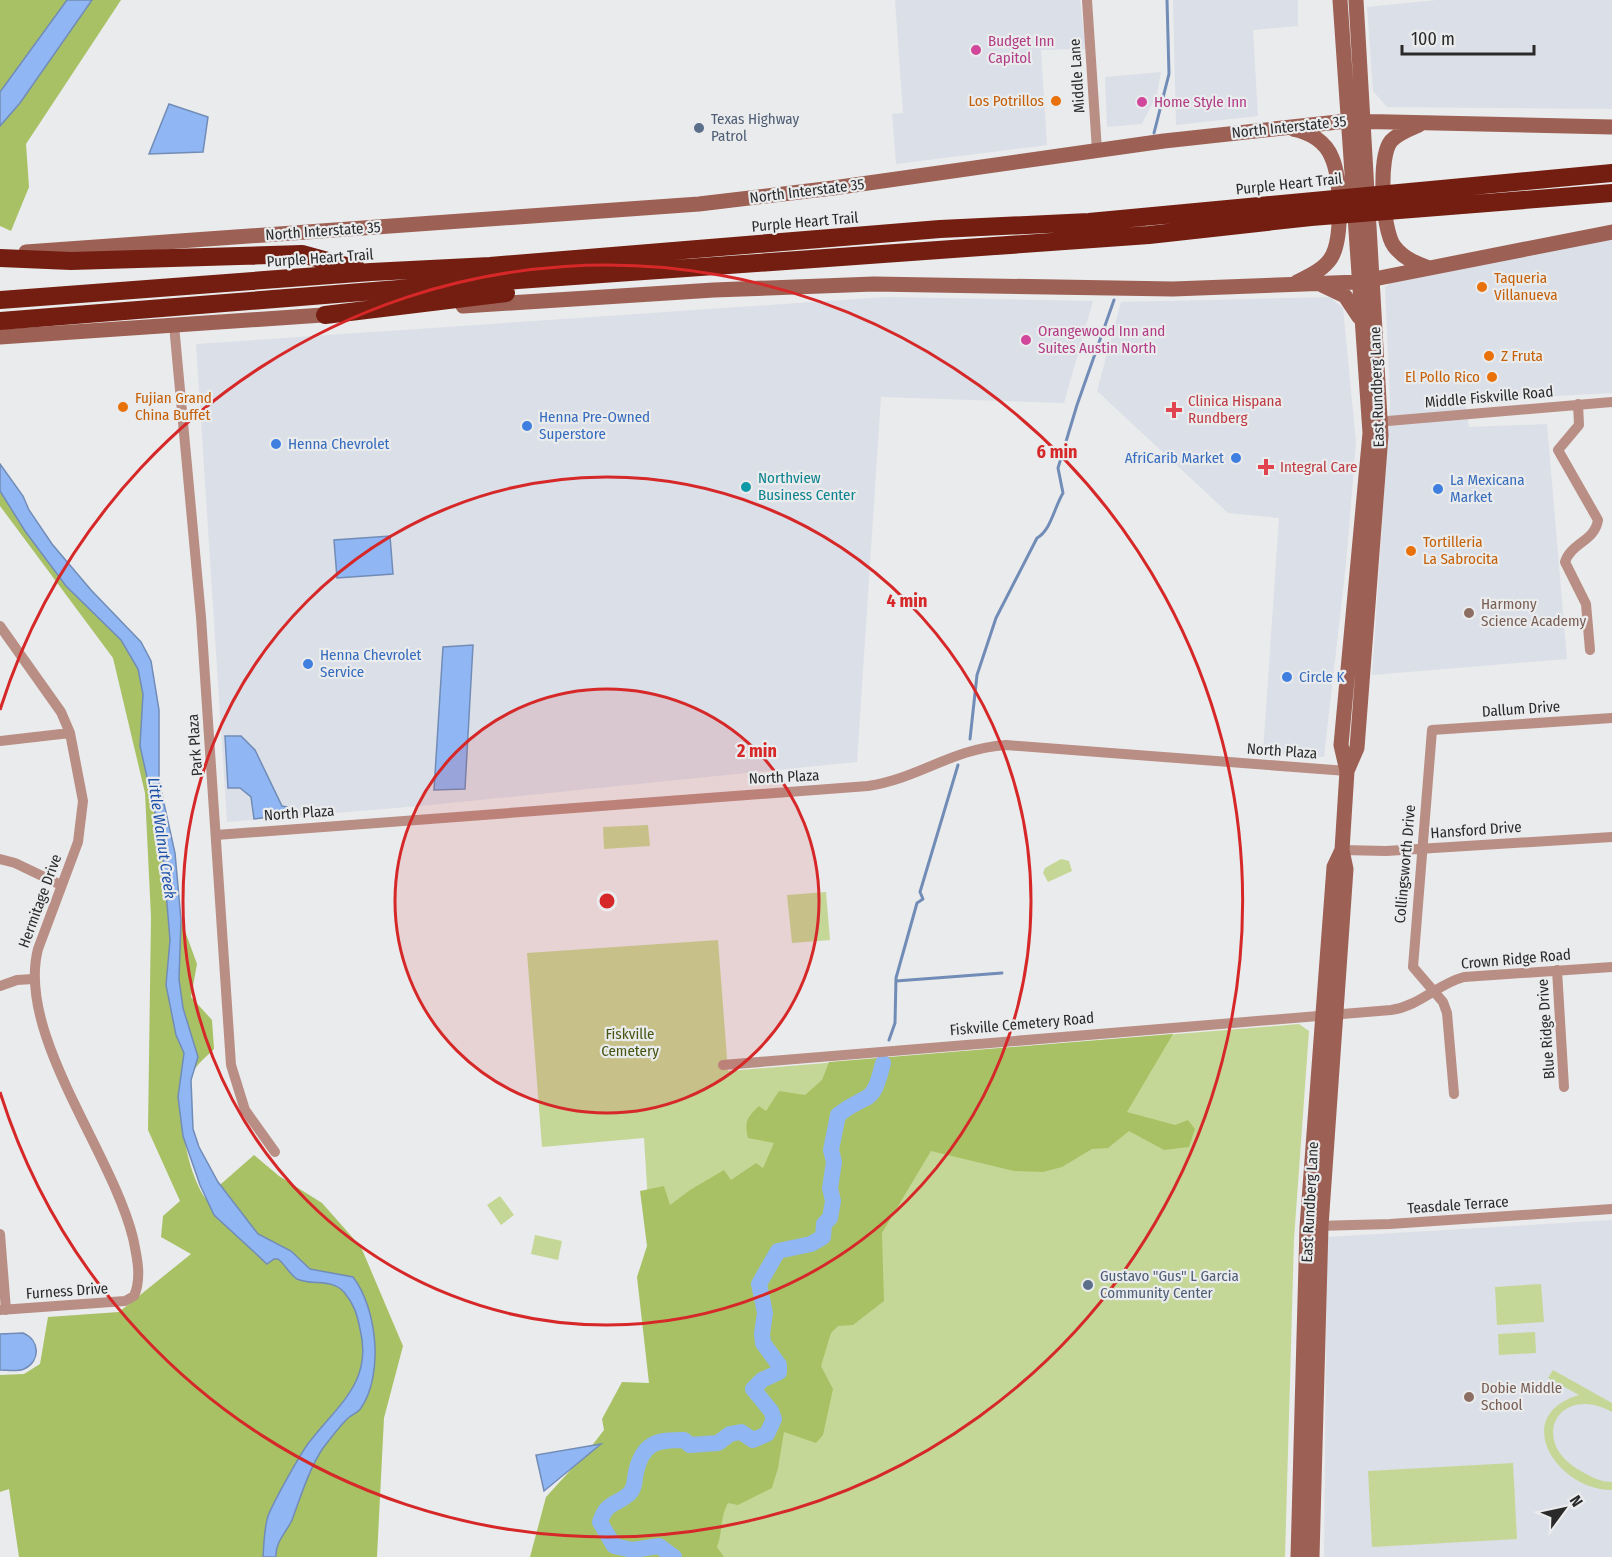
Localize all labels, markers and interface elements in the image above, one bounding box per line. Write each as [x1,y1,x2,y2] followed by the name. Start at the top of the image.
[1402,18,1534,56] scale bar
[1411,28,1455,50] text: 100 m
[988,32,1054,67] place label: Budget Inn Capitol
[1065,38,1089,114] street label: Middle Lane
[969,43,983,57] marker: Budget Inn Capitol
[969,92,1044,110] place label: Los Potrillos
[1154,93,1247,111] place label: Home Style Inn
[1049,94,1063,108] marker: Los Potrillos
[1135,95,1149,109] marker: Home Style Inn
[711,110,799,145] place label: Texas Highway Patrol
[1231,112,1347,142] street label: North Interstate 35
[692,121,706,135] marker: Texas Highway Patrol
[1235,169,1343,199] street label: Purple Heart Trail
[749,175,865,207] street label: North Interstate 35
[751,208,859,236] street label: Purple Heart Trail
[265,218,381,244] street label: North Interstate 35
[266,245,374,271] street label: Purple Heart Trail
[1494,269,1558,304] place label: Taqueria Villanueva
[1475,280,1489,294] marker: Taqueria Villanueva
[1038,322,1165,357] place label: Orangewood Inn and Suites Austin North
[1366,326,1388,448] street label: East Rundberg Lane
[1019,333,1033,347] marker: Orangewood Inn and Suites Austin North
[1501,347,1543,365] place label: Z Fruta
[1482,349,1496,363] marker: Z Fruta
[1405,368,1480,386] place label: El Pollo Rico
[1485,370,1499,384] marker: El Pollo Rico
[1424,382,1554,412] street label: Middle Fiskville Road
[135,389,212,424] place label: Fujian Grand China Buffet
[1188,392,1282,427] place label: Clinica Hispana Rundberg
[116,400,130,414] marker: Fujian Grand China Buffet
[1165,401,1183,419] marker: Clinica Hispana Rundberg
[539,408,650,443] place label: Henna Pre-Owned Superstore
[520,419,534,433] marker: Henna Pre-Owned Superstore
[288,435,390,453] place label: Henna Chevrolet
[269,437,283,451] marker: Henna Chevrolet
[1037,441,1078,463] text: 6 min
[1125,449,1224,467] place label: AfriCarib Market
[1229,451,1243,465] marker: AfriCarib Market
[1257,458,1275,476] marker: Integral Care
[1280,458,1357,476] place label: Integral Care
[758,469,856,504] place label: Northview Business Center
[1450,471,1525,506] place label: La Mexicana Market
[739,480,753,494] marker: Northview Business Center
[1431,482,1445,496] marker: La Mexicana Market
[1423,533,1498,568] place label: Tortilleria La Sabrocita
[1404,544,1418,558] marker: Tortilleria La Sabrocita
[887,590,927,612] text: 4 min
[1481,595,1586,630] place label: Harmony Science Academy
[1462,606,1476,620] marker: Harmony Science Academy
[320,646,422,681] place label: Henna Chevrolet Service
[301,657,315,671] marker: Henna Chevrolet Service
[1299,668,1344,686] place label: Circle K
[1280,670,1294,684] marker: Circle K
[1481,697,1561,721] street label: Dallum Drive
[184,713,206,777] street label: Park Plaza
[736,740,777,762] text: 2 min
[1246,740,1318,762] street label: North Plaza
[748,766,820,788] street label: North Plaza
[144,776,180,900] water label: Little Walnut Creek
[263,802,335,824] street label: North Plaza
[1391,804,1419,924] street label: Collingsworth Drive
[1430,818,1522,842] street label: Hansford Drive
[15,852,65,950] street label: Hermitage Drive
[597,891,617,911] centre of rings
[1460,945,1572,973] street label: Crown Ridge Road
[1534,978,1558,1080] street label: Blue Ridge Drive
[949,1009,1095,1039] street label: Fiskville Cemetery Road
[601,1025,659,1060] park label: Fiskville Cemetery
[1298,1141,1322,1263] street label: East Rundberg Lane
[1407,1192,1509,1218] street label: Teasdale Terrace
[1100,1267,1239,1302] place label: Gustavo "Gus" L Garcia Community Center
[1081,1278,1095,1292] marker: Gustavo "Gus" L Garcia Community Center
[25,1279,109,1303] street label: Furness Drive
[1481,1379,1562,1414] place label: Dobie Middle School
[1462,1390,1476,1404] marker: Dobie Middle School
[1534,1479,1594,1539] north arrow
[1566,1492,1587,1510] text: N

